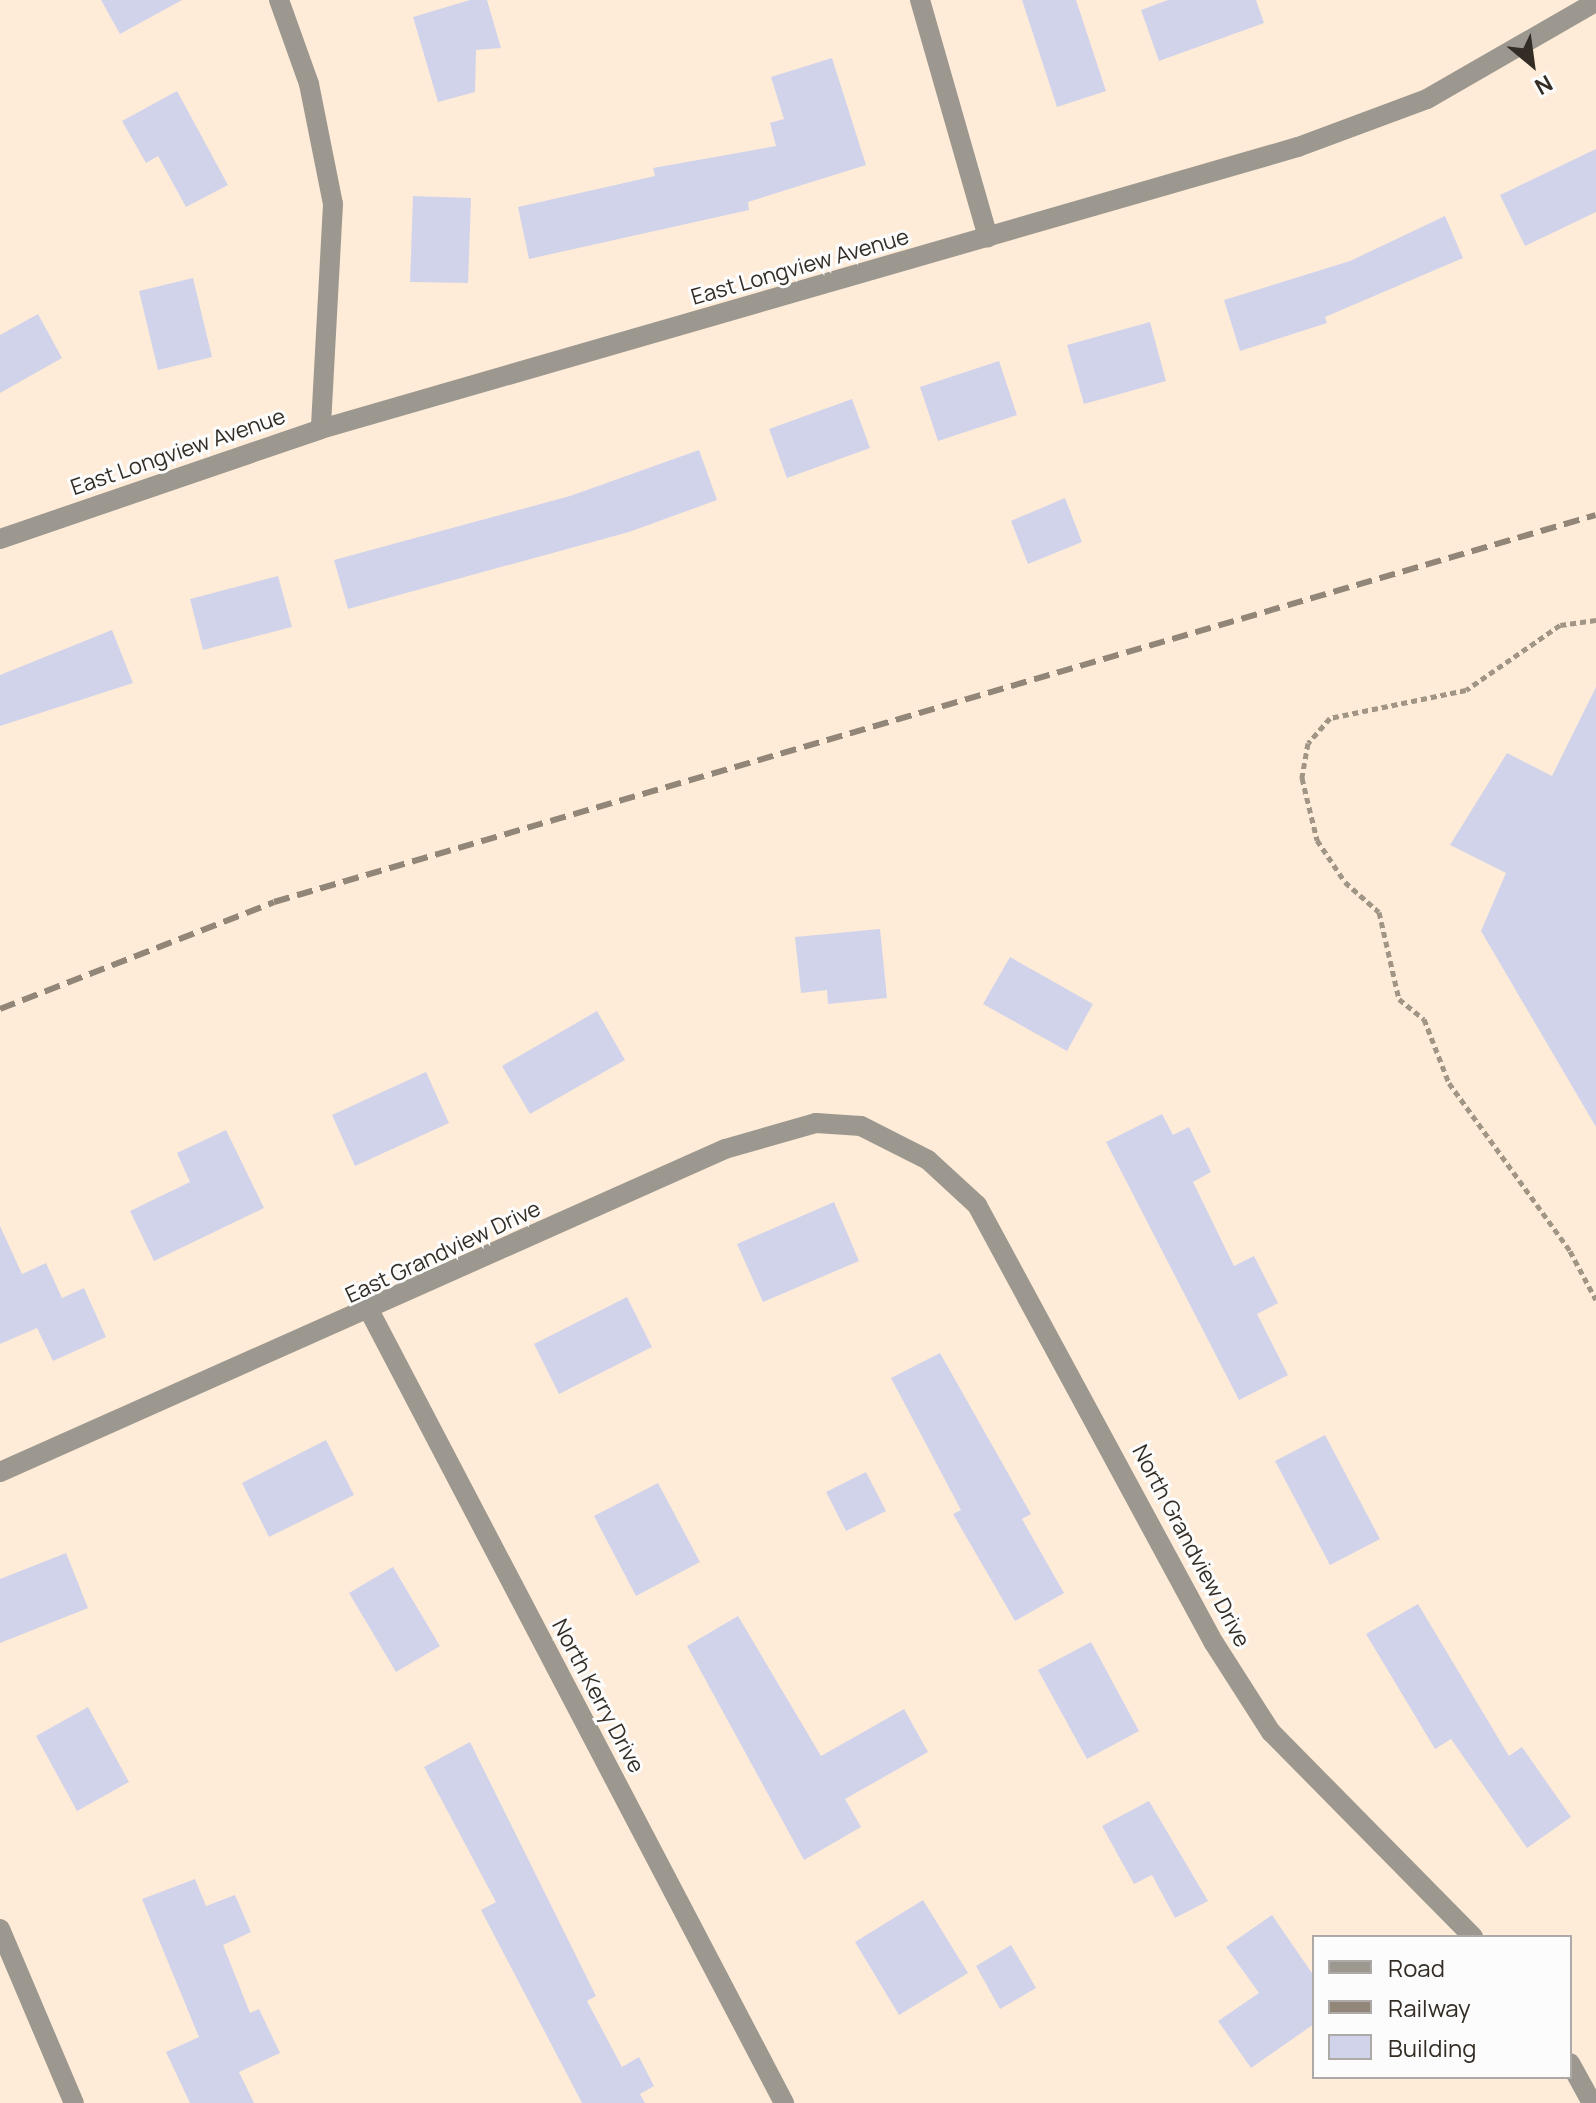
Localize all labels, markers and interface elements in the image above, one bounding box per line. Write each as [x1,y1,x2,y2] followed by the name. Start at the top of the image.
[1492,24,1572,104] north arrow
[1529,68,1558,102] text: N
[688,223,912,311] street label: East Longview Avenue
[67,403,289,501] street label: East Longview Avenue
[341,1195,545,1309] street label: East Grandview Drive
[1127,1440,1255,1652] street label: North Grandview Drive
[546,1615,650,1777] street label: North Kerry Drive
[1312,1935,1572,2079] legend
[1388,1951,1445,1984] text: Road
[1388,1991,1471,2024] text: Railway
[1388,2031,1476,2064] text: Building

